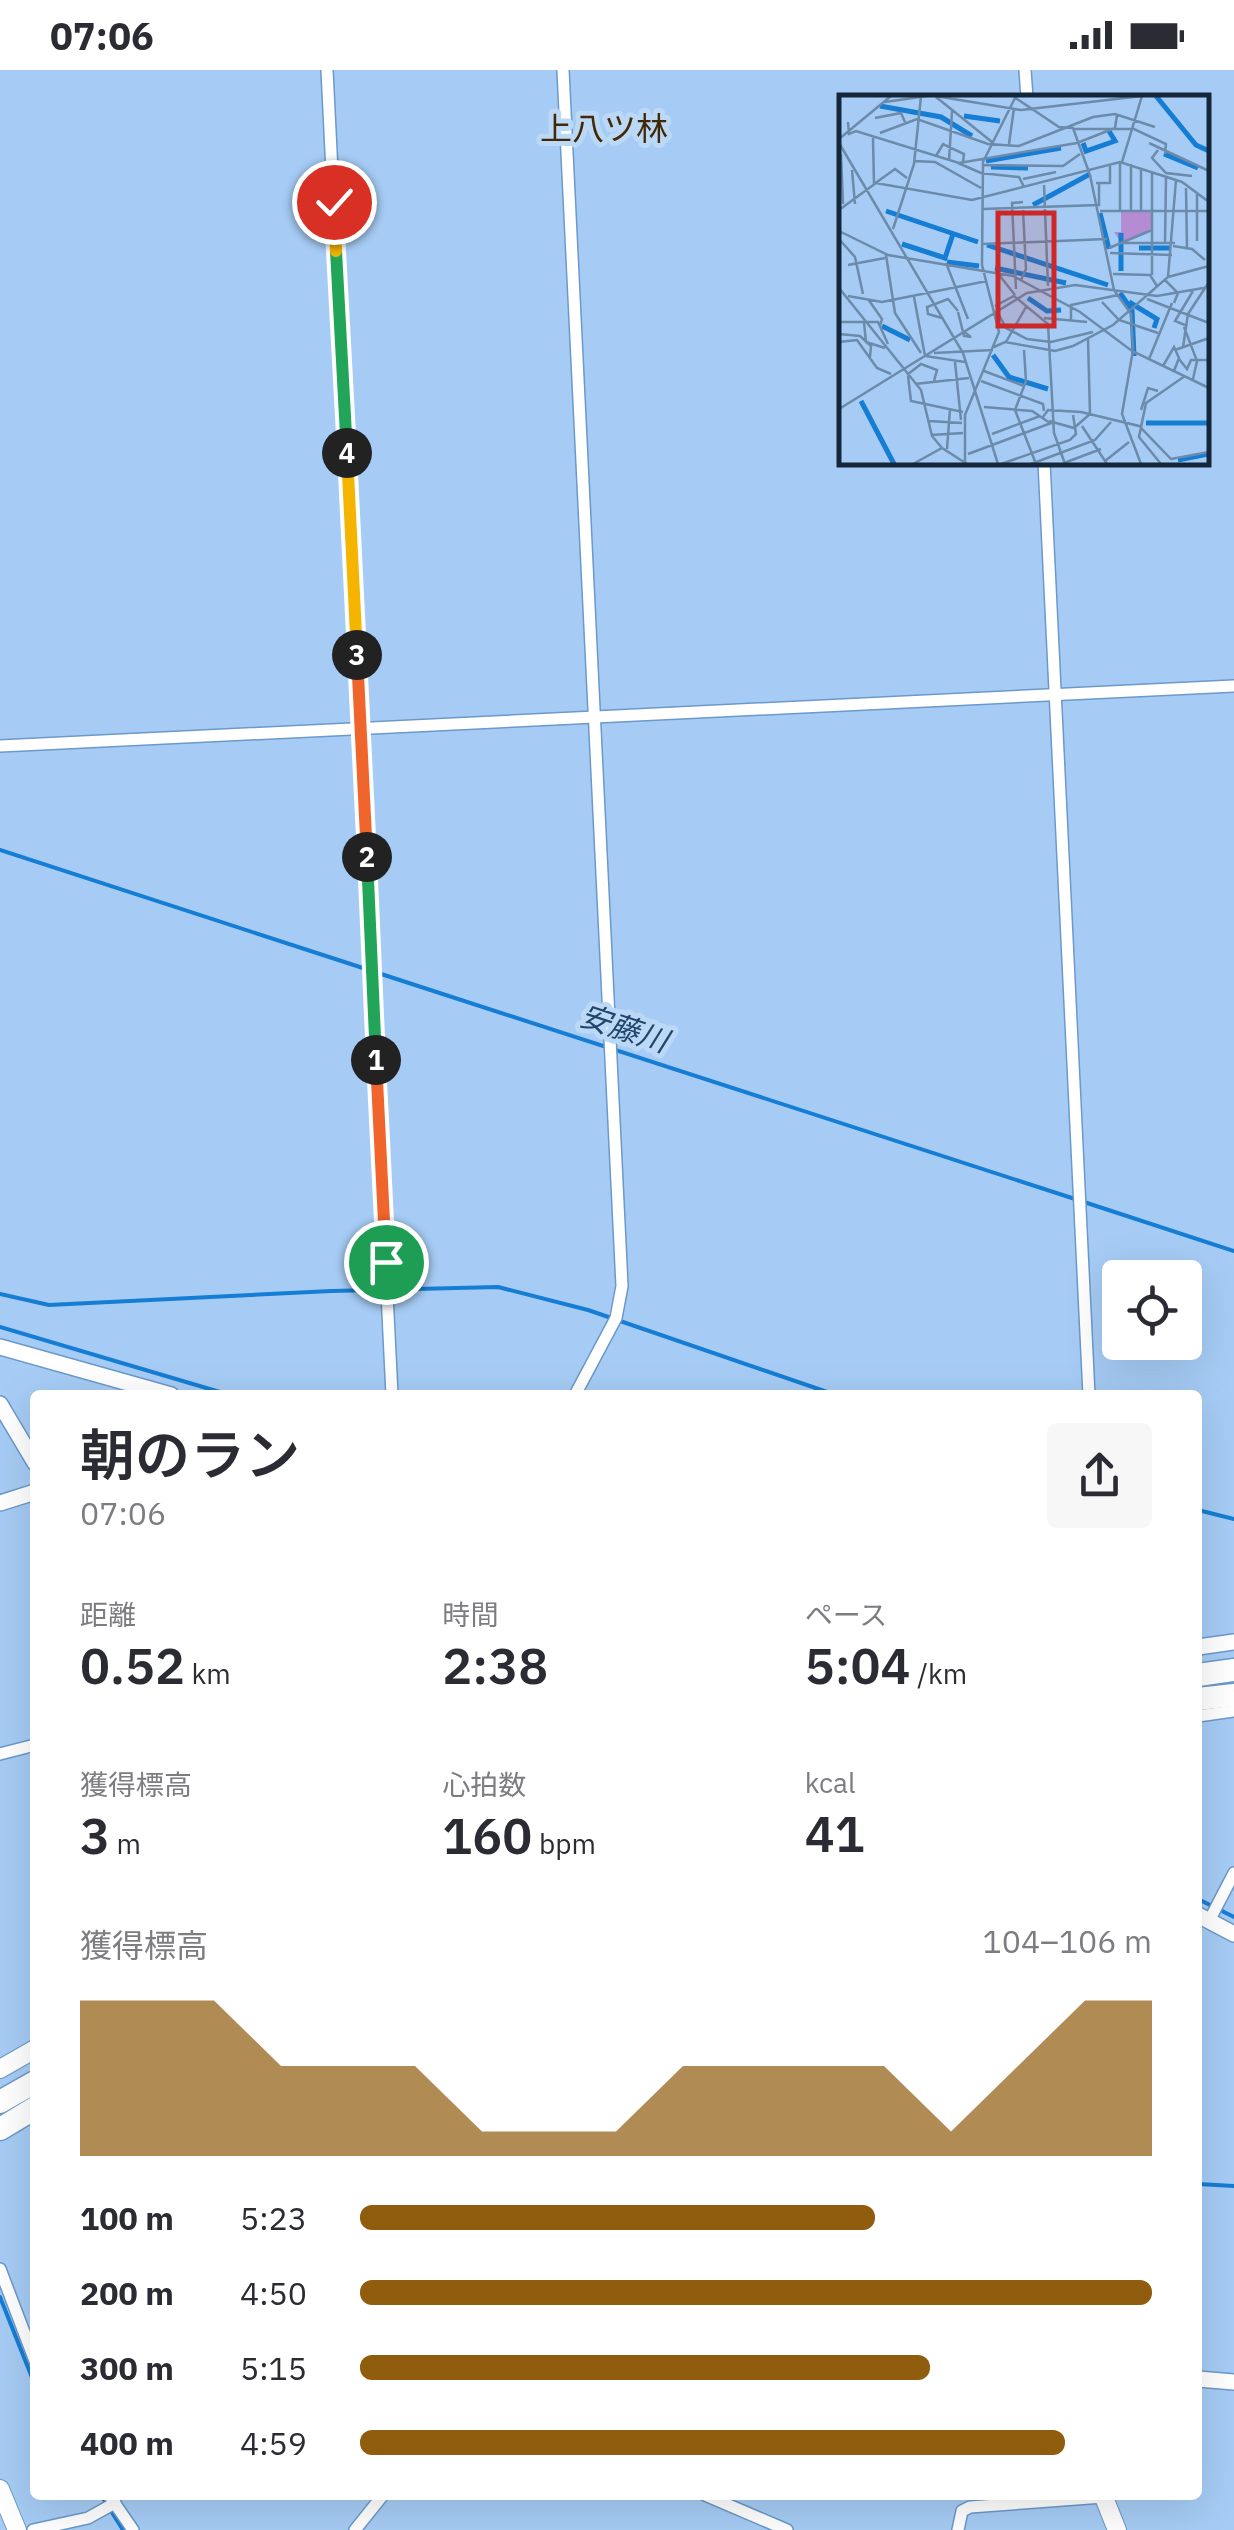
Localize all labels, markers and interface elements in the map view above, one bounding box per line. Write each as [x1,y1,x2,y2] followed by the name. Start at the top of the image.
[50,11,154,60] text: 07:06
[839,95,1209,465] inset map
[540,107,668,149] district label: 上八ツ林
[292,160,377,245] pin
[307,175,362,230] icon: check
[322,428,372,478] pin: 4
[339,434,355,471] text: 4
[332,630,382,680] pin: 3
[349,636,365,673] text: 3
[342,832,392,882] pin: 2
[359,838,375,875] text: 2
[576,995,676,1061] water label: 安藤川
[351,1035,401,1085] pin: 1
[368,1041,384,1078] text: 1
[344,1220,429,1305] pin
[359,1235,414,1290] icon: arrive
[1102,1260,1202,1360] map controls
[1102,1260,1202,1360] button: locate
[80,1419,300,1490] text: 朝のラン
[1047,1423,1152,1528] button: share
[80,1492,166,1534] text: 07:06
[80,1596,136,1633] text: 距離
[442,1596,498,1633] text: 時間
[805,1596,887,1633] text: ペース
[80,1633,185,1698] text: 0.52
[442,1633,548,1698] text: 2:38
[805,1633,911,1698] text: 5:04
[185,1655,231,1692] text: km
[911,1655,967,1692] text: /km
[805,1764,856,1801] text: kcal
[80,1766,192,1803] text: 獲得標高
[442,1766,526,1803] text: 心拍数
[805,1801,865,1866] text: 41
[80,1803,110,1868] text: 3
[442,1803,532,1868] text: 160
[110,1825,141,1862] text: m
[532,1825,596,1862] text: bpm
[982,1920,1152,1962] text: 104–106 m
[80,1924,208,1966] text: 獲得標高
[80,2197,174,2239] text: 100 m
[240,2197,307,2239] text: 5:23
[80,2272,174,2314] text: 200 m
[240,2272,307,2314] text: 4:50
[80,2347,174,2389] text: 300 m
[240,2347,307,2389] text: 5:15
[80,2422,174,2464] text: 400 m
[240,2422,307,2464] text: 4:59

